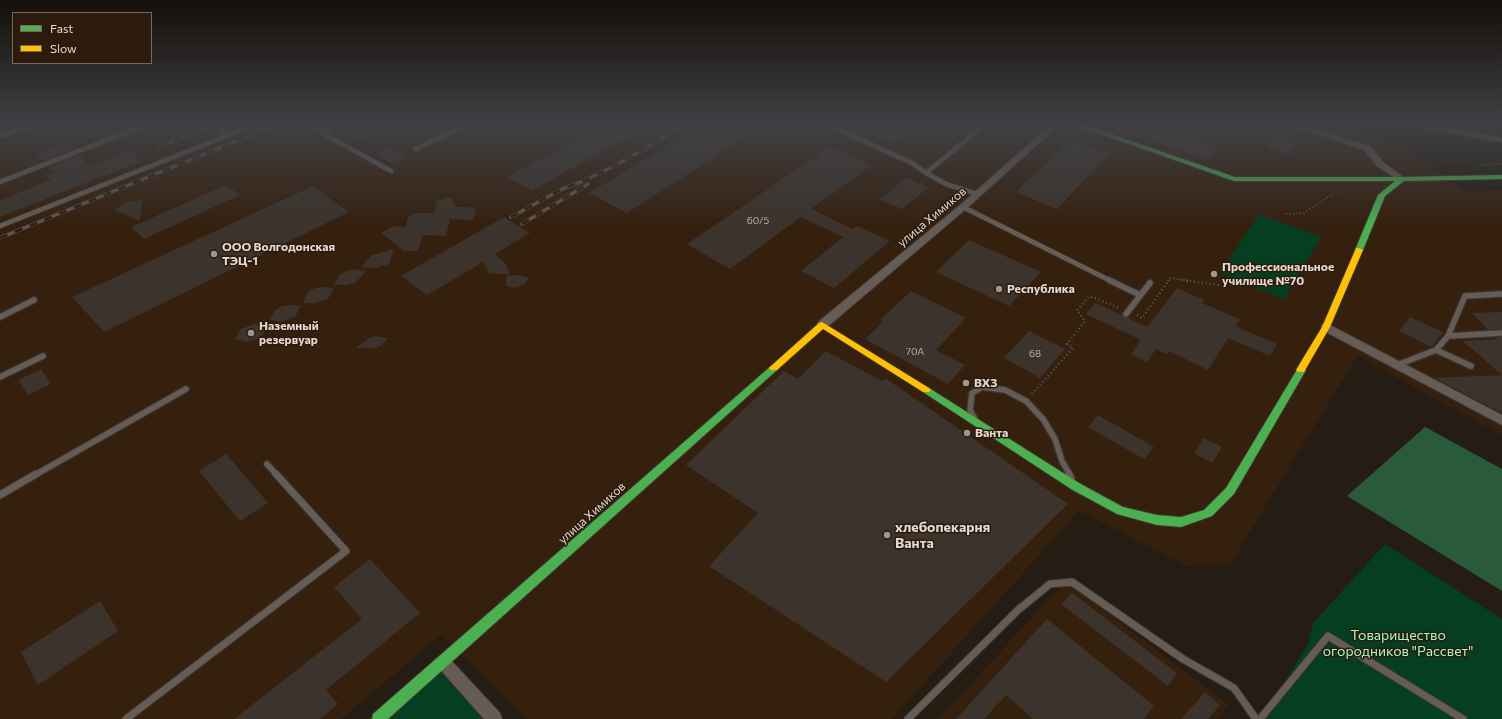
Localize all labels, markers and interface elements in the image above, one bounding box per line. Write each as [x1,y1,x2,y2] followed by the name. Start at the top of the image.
[12,12,152,64] legend
[50,21,73,35] text: Fast
[50,41,77,55] text: Slow
[895,184,969,250] street label: улица Химиков
[747,215,769,227] house number: 60/5
[222,240,335,268] place label: ООО Волгодонская ТЭЦ-1
[209,249,219,259] marker: ООО Волгодонская ТЭЦ-1
[1222,260,1334,288] place label: Профессиональное училище №70
[1209,269,1219,279] marker: Профессиональное училище №70
[1007,282,1075,296] place label: Республика
[994,284,1004,294] marker: Республика
[259,319,319,347] place label: Наземный резервуар
[246,328,256,338] marker: Наземный резервуар
[906,346,924,358] house number: 70А
[1029,348,1041,360] house number: 68
[974,376,997,390] place label: ВХЗ
[961,378,971,388] marker: ВХЗ
[975,426,1008,440] place label: Ванта
[962,428,972,438] marker: Ванта
[556,479,628,547] street label: улица Химиков
[895,519,990,552] place label: хлебопекарня Ванта
[882,530,892,540] marker: хлебопекарня Ванта
[1323,627,1473,660] park label: Товарищество огородников "Рассвет"

